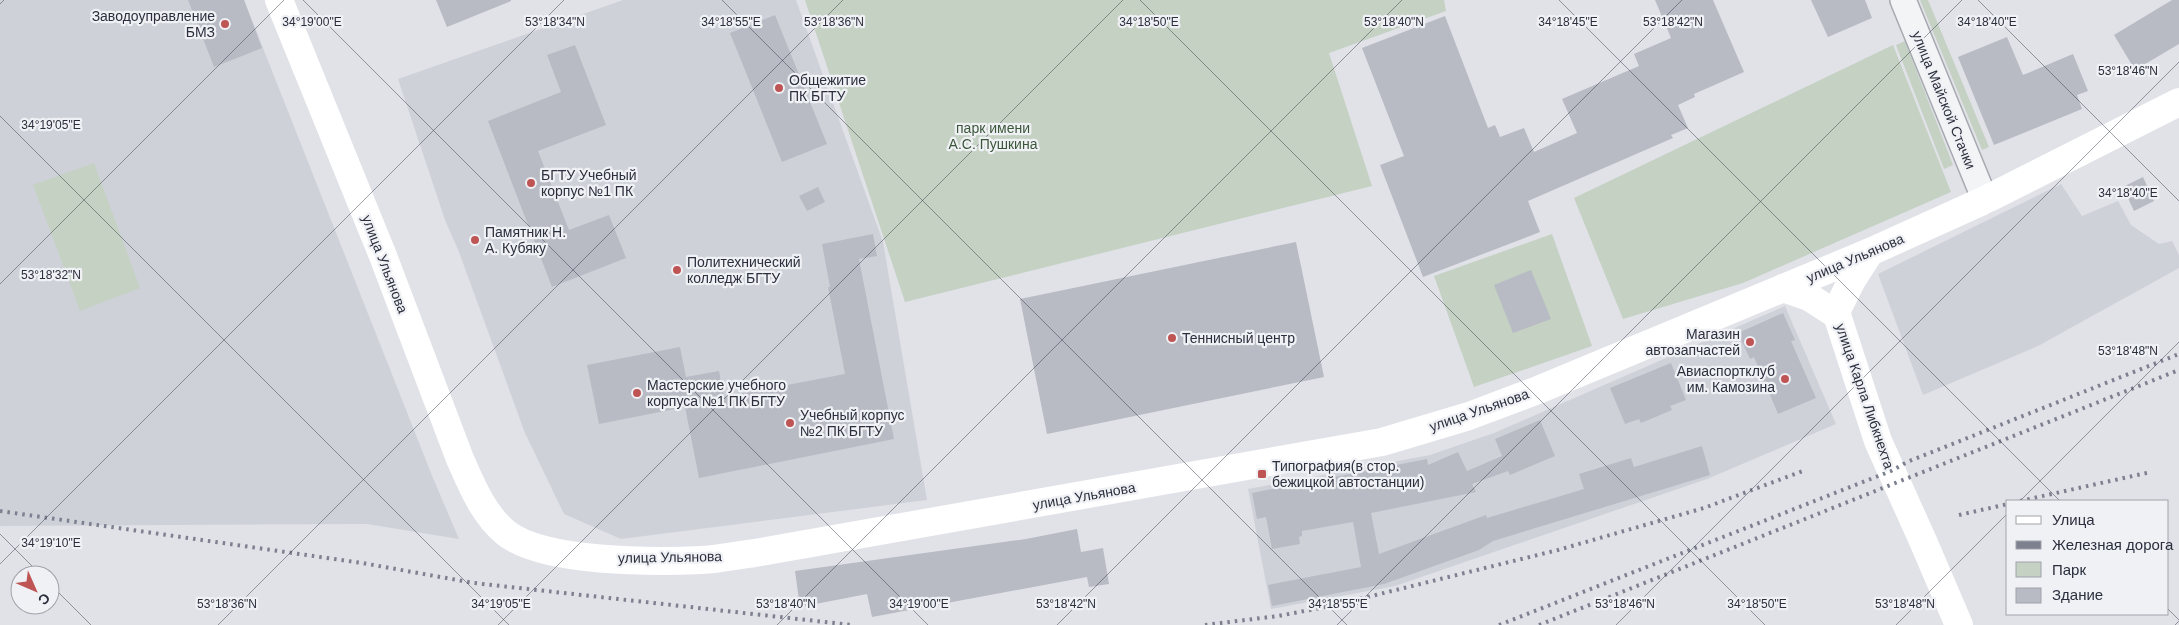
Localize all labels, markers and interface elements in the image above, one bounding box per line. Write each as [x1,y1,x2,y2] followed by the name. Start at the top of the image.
[92,8,215,40] place label: Заводоуправление БМЗ
[282,15,342,29] text: 34°19'00"E
[525,15,585,29] text: 53°18'34"N
[701,15,761,29] text: 34°18'55"E
[804,15,864,29] text: 53°18'36"N
[1119,15,1179,29] text: 34°18'50"E
[1364,15,1424,29] text: 53°18'40"N
[1538,15,1598,29] text: 34°18'45"E
[1643,15,1703,29] text: 53°18'42"N
[1957,15,2017,29] text: 34°18'40"E
[219,18,231,30] marker: Заводоуправление БМЗ
[1909,29,1979,171] street label: улица Майской Стачки
[2098,64,2158,78] text: 53°18'46"N
[789,72,866,104] place label: Общежитие ПК БГТУ
[773,82,785,94] marker: Общежитие ПК БГТУ
[21,118,81,132] text: 34°19'05"E
[949,120,1038,152] park label: парк имени А.С. Пушкина
[541,167,637,199] place label: БГТУ Учебный корпус №1 ПК
[525,177,537,189] marker: БГТУ Учебный корпус №1 ПК
[2098,186,2158,200] text: 34°18'40"E
[359,213,411,316] street label: улица Ульянова
[485,224,566,256] place label: Памятник Н. А. Кубяку
[1804,230,1906,286] street label: улица Ульянова
[469,234,481,246] marker: Памятник Н. А. Кубяку
[687,254,801,286] place label: Политехнический колледж БГТУ
[671,264,683,276] marker: Политехнический колледж БГТУ
[21,268,81,282] text: 53°18'32"N
[1833,321,1897,471] street label: улица Карла Либкнехта
[1645,326,1740,358] place label: Магазин автозапчастей
[1182,330,1295,346] place label: Теннисный центр
[1166,332,1178,344] marker: Теннисный центр
[1744,336,1756,348] marker: Магазин автозапчастей
[2098,344,2158,358] text: 53°18'48"N
[1677,363,1775,395] place label: Авиаспортклуб им. Камозина
[1779,373,1791,385] marker: Авиаспортклуб им. Камозина
[647,377,786,409] place label: Мастерские учебного корпуса №1 ПК БГТУ
[1427,385,1531,434] street label: улица Ульянова
[631,387,643,399] marker: Мастерские учебного корпуса №1 ПК БГТУ
[800,407,905,439] place label: Учебный корпус №2 ПК БГТУ
[784,417,796,429] marker: Учебный корпус №2 ПК БГТУ
[1272,458,1425,490] place label: Типография(в стор. бежицкой автостанции)
[1256,468,1268,480] marker: Типография(в стор. бежицкой автостанции)
[1031,479,1137,513] street label: улица Ульянова
[2006,500,2169,615] legend
[2052,511,2095,528] text: Улица
[21,536,81,550] text: 34°19'10"E
[2052,536,2174,553] text: Железная дорога
[618,548,722,566] street label: улица Ульянова
[2052,561,2086,578] text: Парк
[10,565,60,615] north arrow
[2052,586,2103,603] text: Здание
[35,590,53,608] text: С
[197,597,257,611] text: 53°18'36"N
[471,597,531,611] text: 34°19'05"E
[756,597,816,611] text: 53°18'40"N
[889,597,949,611] text: 34°19'00"E
[1036,597,1096,611] text: 53°18'42"N
[1308,597,1368,611] text: 34°18'55"E
[1595,597,1655,611] text: 53°18'46"N
[1727,597,1787,611] text: 34°18'50"E
[1875,597,1935,611] text: 53°18'48"N

